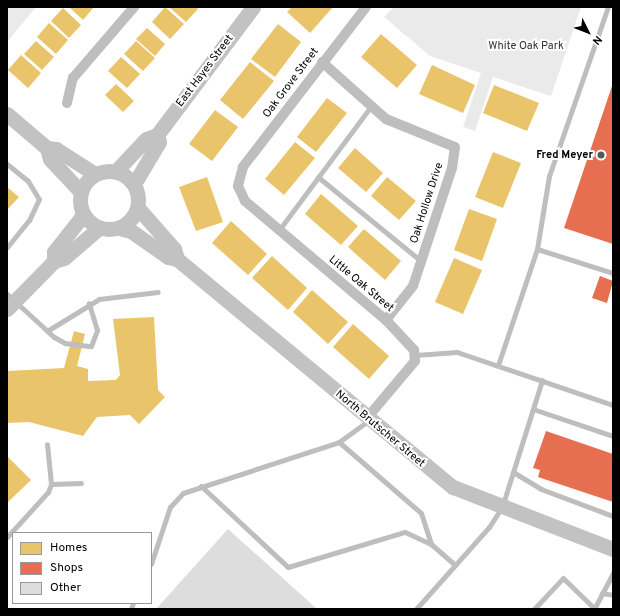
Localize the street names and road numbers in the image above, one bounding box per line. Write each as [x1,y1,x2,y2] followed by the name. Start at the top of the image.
[174,32,236,110] street label: East Hayes Street
[260,45,322,121] street label: Oak Grove Street
[408,161,446,245] street label: Oak Hollow Drive
[326,253,396,315] street label: Little Oak Street
[333,388,427,470] street label: North Brutscher Street

